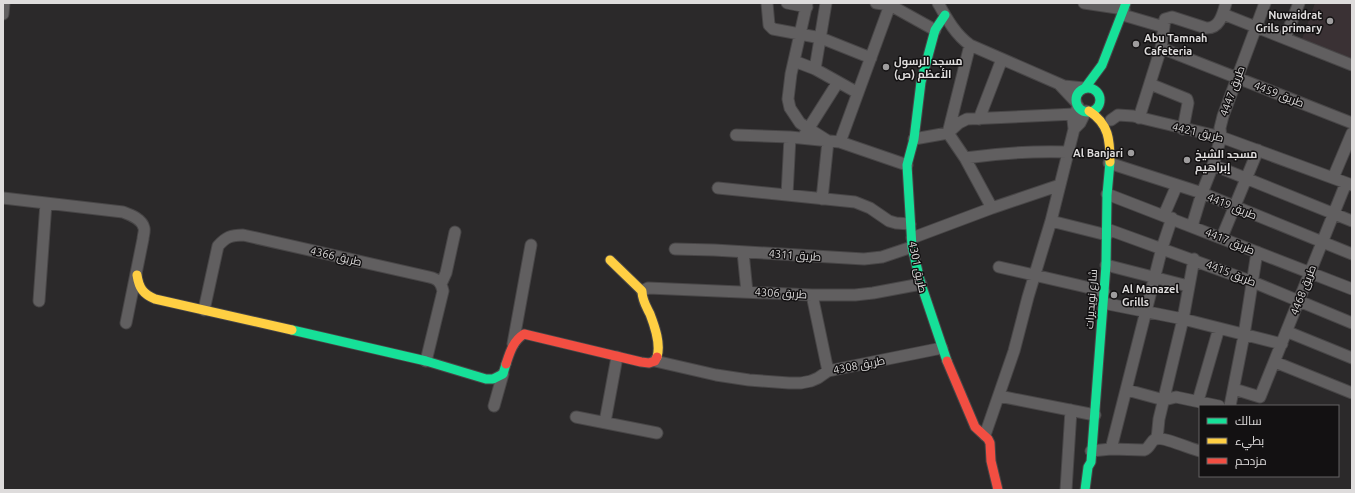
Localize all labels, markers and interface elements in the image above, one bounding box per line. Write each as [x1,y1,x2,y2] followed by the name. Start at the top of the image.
[1255,9,1322,34] place label: Nuwaidrat Grils primary
[1325,16,1335,26] marker: Nuwaidrat Grils primary
[1144,32,1208,57] place label: Abu Tamnah Cafeteria
[1131,39,1141,49] marker: Abu Tamnah Cafeteria
[894,55,963,82] place label: مسجد الرسول الأعظم (ص)
[881,62,891,72] marker: مسجد الرسول الأعظم (ص)
[1217,64,1248,118] street label: طريق 4447
[1252,79,1306,110] street label: طريق 4459
[1171,120,1225,145] street label: طريق 4421
[1073,147,1123,159] place label: Al Banjari
[1126,148,1136,158] marker: Al Banjari
[1195,148,1257,175] place label: مسجد الشيخ إبراهيم
[1182,155,1192,165] marker: مسجد الشيخ إبراهيم
[1205,191,1259,222] street label: طريق 4419
[1203,226,1257,257] street label: طريق 4417
[906,240,929,294] street label: طريق 4301
[309,244,363,269] street label: طريق 4366
[768,247,822,264] street label: طريق 4311
[1204,258,1258,289] street label: طريق 4415
[1288,263,1319,317] street label: طريق 4468
[1083,269,1101,329] street label: شارع نويديرات
[1122,283,1179,308] place label: Al Manazel Grills
[754,286,808,301] street label: طريق 4306
[1109,290,1119,300] marker: Al Manazel Grills
[832,354,886,377] street label: طريق 4308
[1199,405,1339,477] legend
[1235,414,1262,427] text: سالك
[1235,434,1264,451] text: بطيء
[1235,454,1267,469] text: مزدحم

